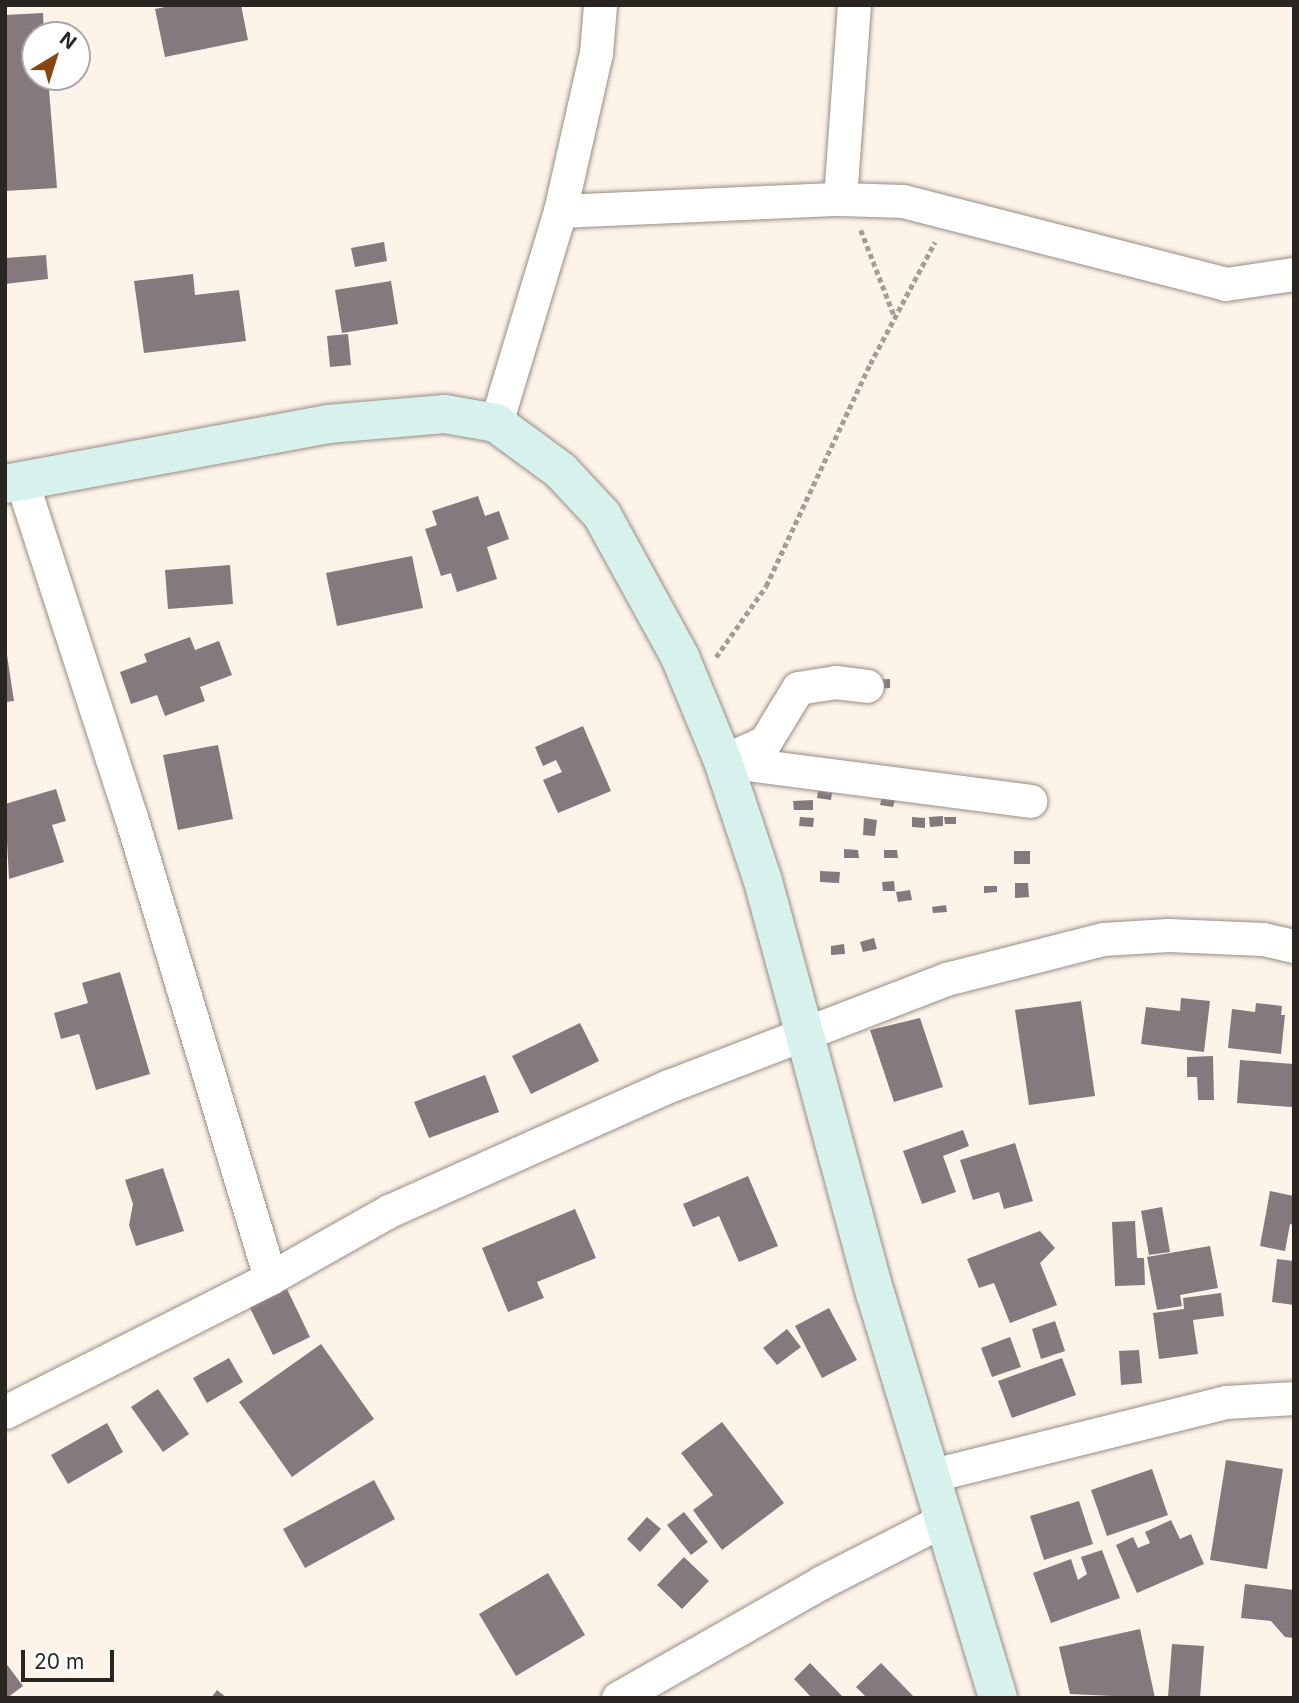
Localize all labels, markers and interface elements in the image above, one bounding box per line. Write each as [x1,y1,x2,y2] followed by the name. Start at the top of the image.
[21,21,91,91] north arrow
[55,27,81,54] text: N
[24,1636,117,1680] scale bar
[34,1649,84,1674] text: 20 m

